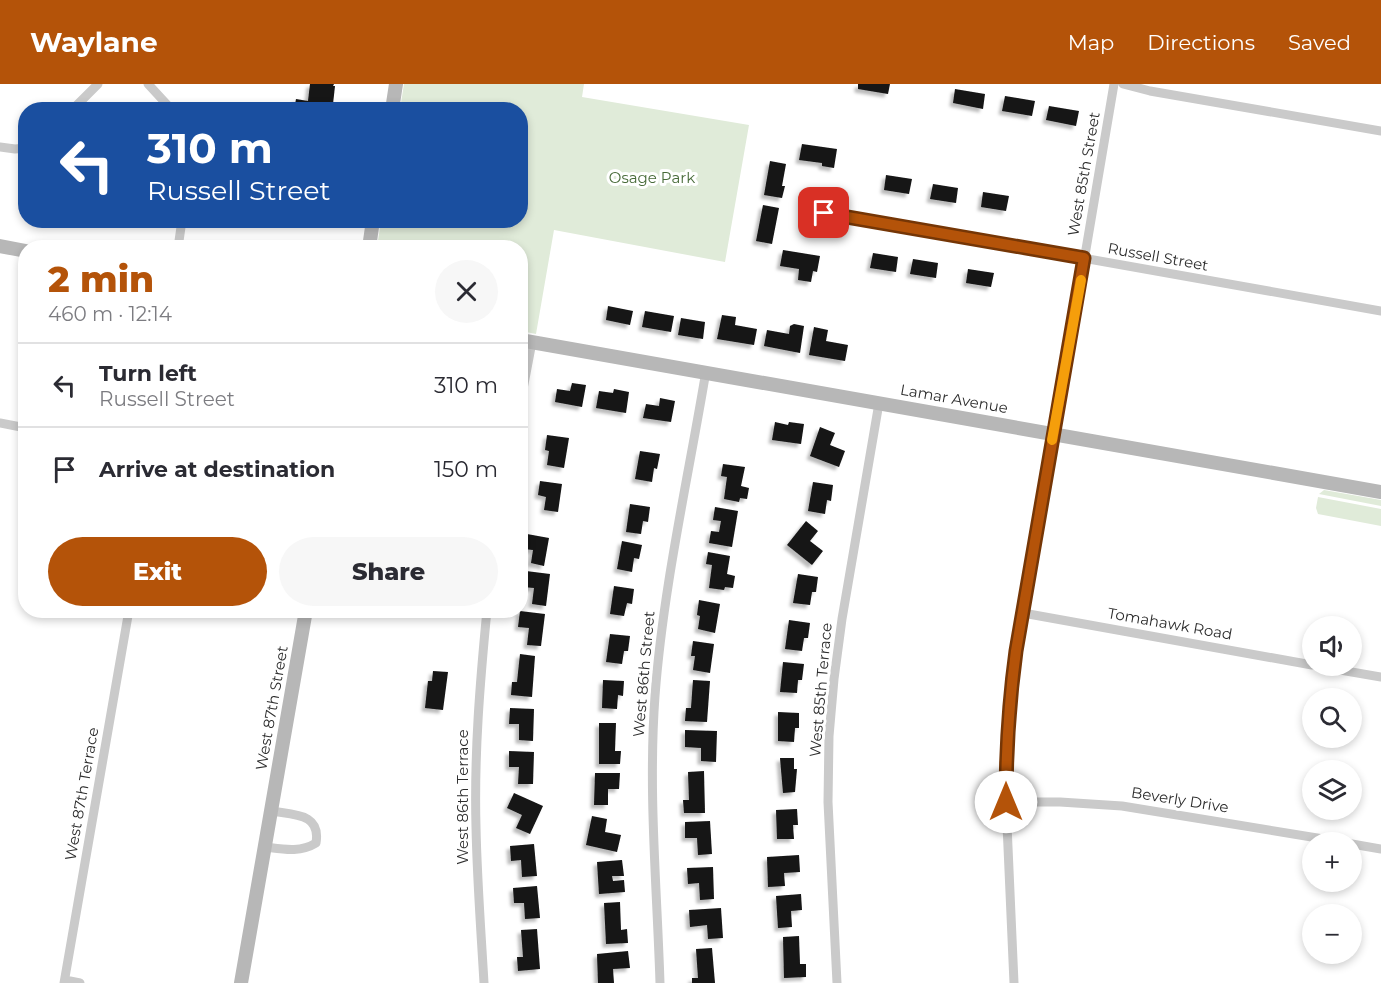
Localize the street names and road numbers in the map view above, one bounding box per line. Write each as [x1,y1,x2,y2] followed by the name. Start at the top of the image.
[1063,110,1104,238] street label: West 85th Street
[1106,238,1210,275] street label: Russell Street
[899,380,1009,417] street label: Lamar Avenue
[1106,603,1234,644] street label: Tomahawk Road
[629,610,658,738] street label: West 86th Street
[805,622,836,758] street label: West 85th Terrace
[251,644,292,772] street label: West 87th Street
[60,726,103,862] street label: West 87th Terrace
[453,729,472,865] street label: West 86th Terrace
[1130,782,1230,817] street label: Beverly Drive

